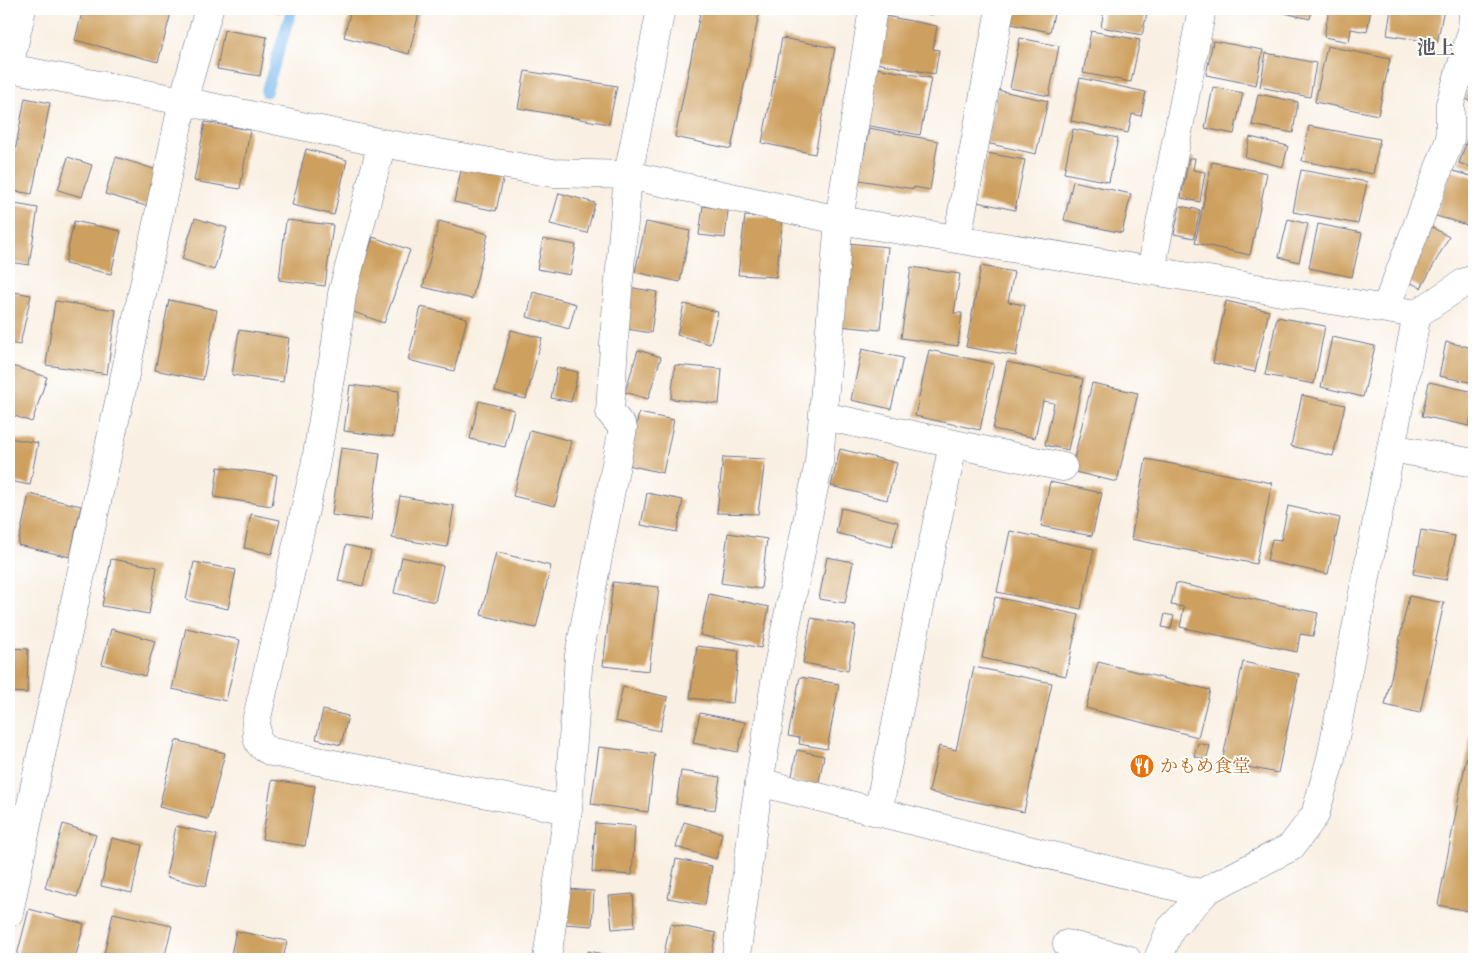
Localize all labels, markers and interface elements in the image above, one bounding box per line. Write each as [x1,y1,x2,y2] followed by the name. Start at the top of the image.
[1417,36,1455,59] district label: 池上
[1129,753,1155,779] restaurant icon: かもめ食堂
[1160,755,1250,777] place label: かもめ食堂

